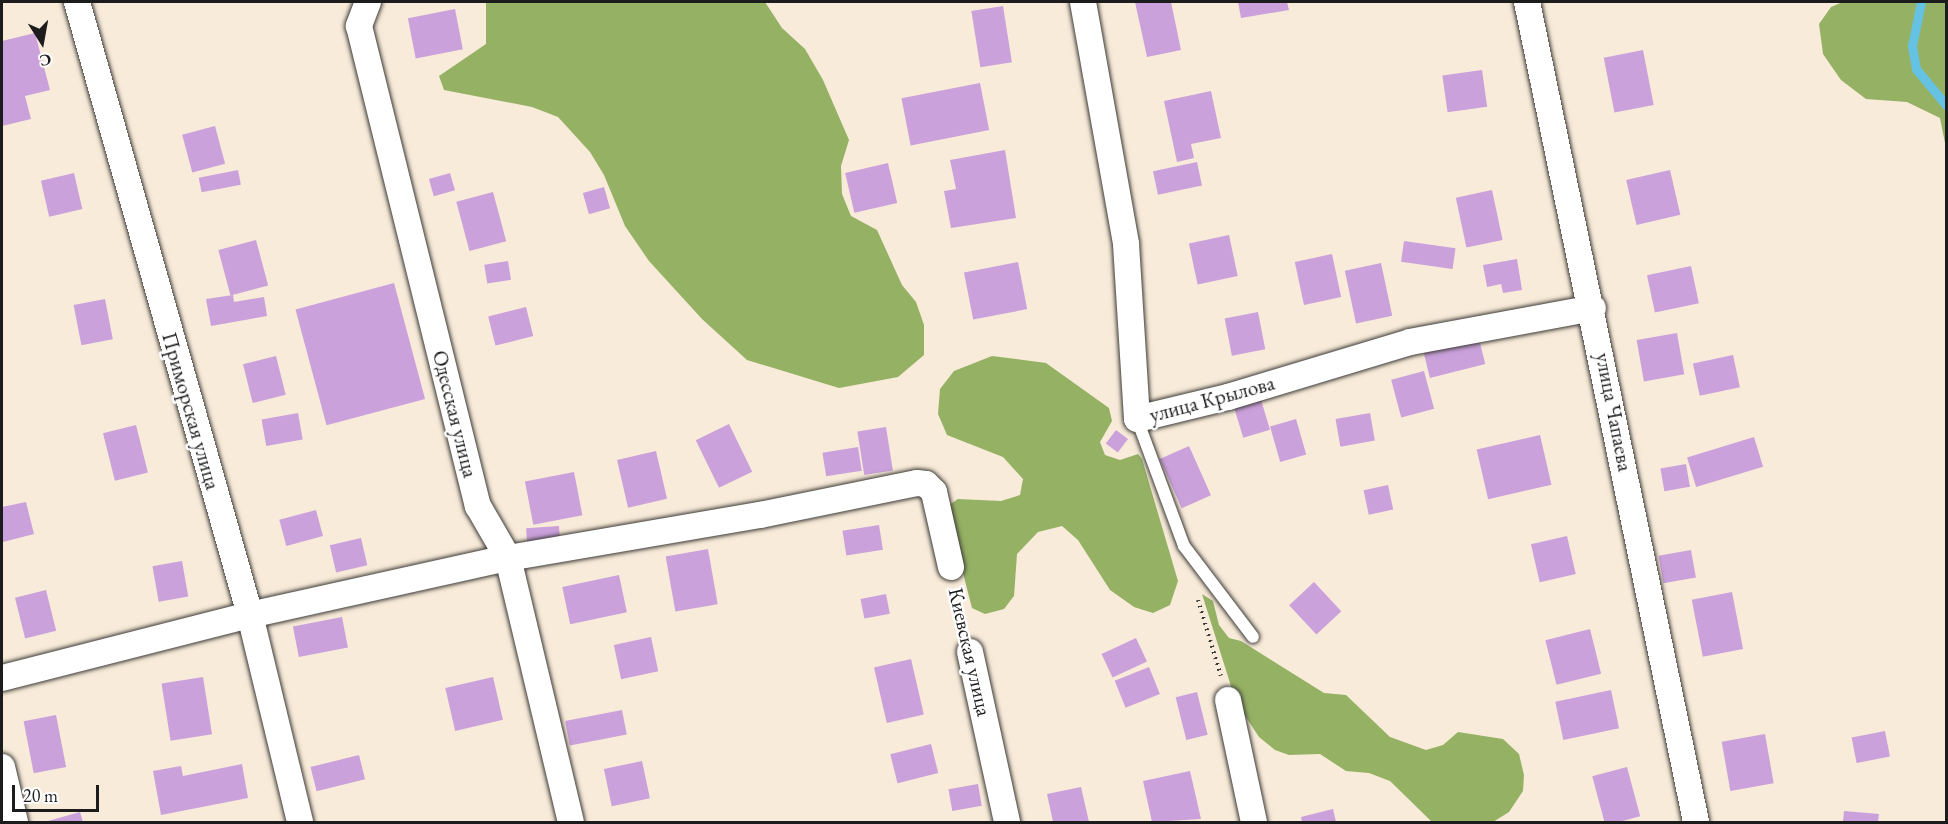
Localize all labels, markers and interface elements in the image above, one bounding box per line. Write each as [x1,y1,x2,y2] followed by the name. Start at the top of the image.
[12,12,72,72] north arrow
[38,49,53,72] text: С
[156,329,226,493] street label: Приморская улица
[427,348,483,480] street label: Одесская улица
[1590,351,1638,473] street label: улица Чапаева
[1147,370,1277,428] street label: улица Крылова
[943,585,997,719] street label: Киевская улица
[15,773,102,811] scale bar
[23,784,58,807] text: 20 m

